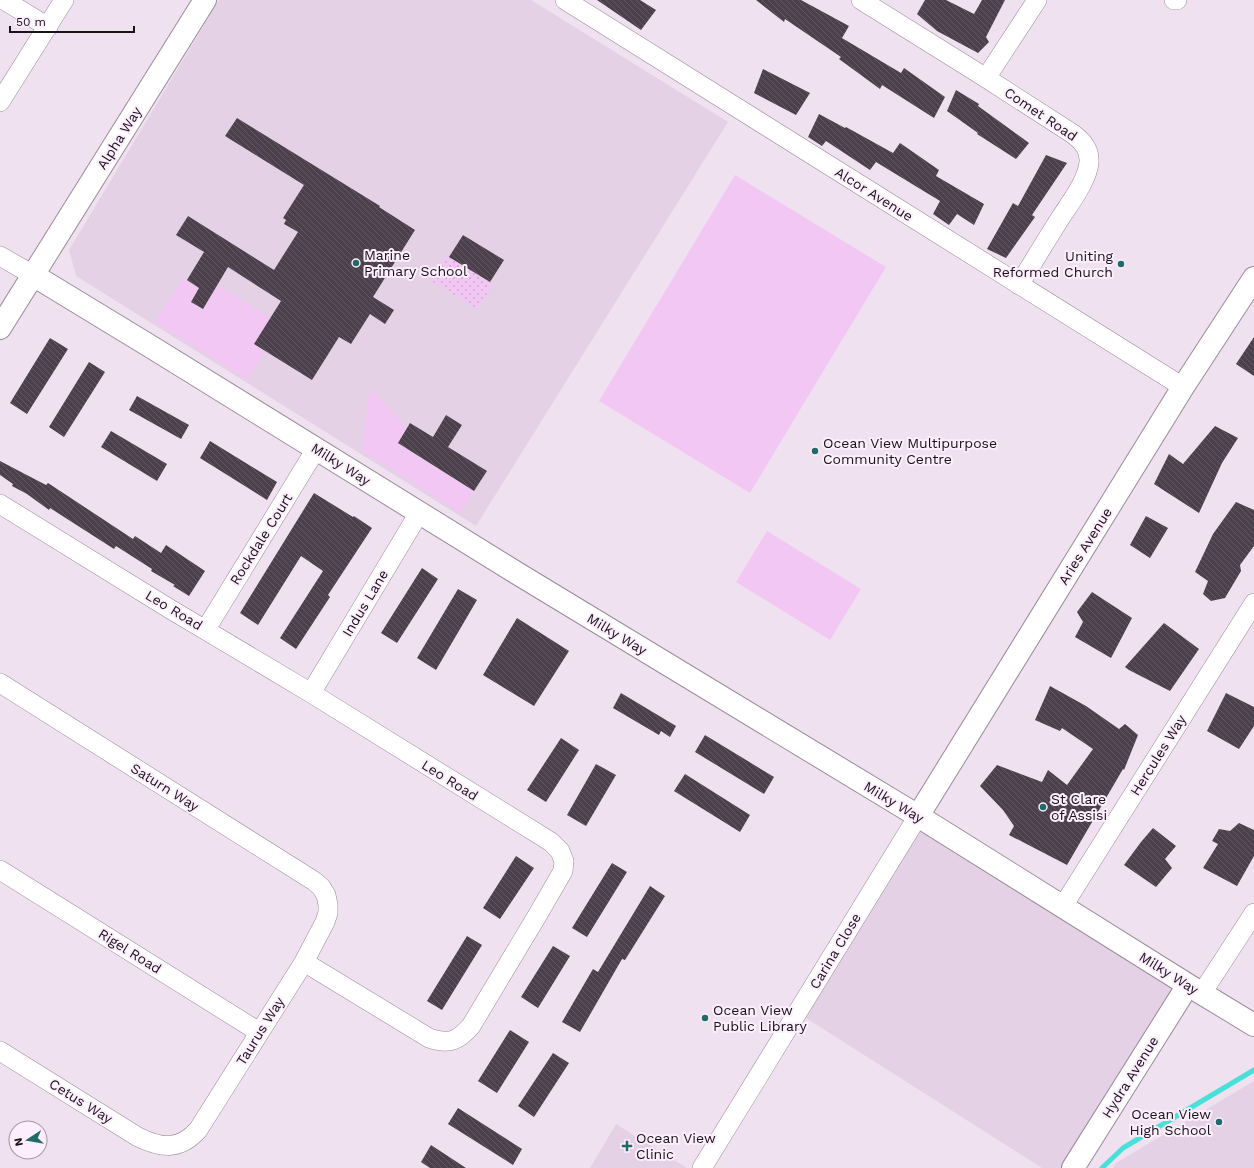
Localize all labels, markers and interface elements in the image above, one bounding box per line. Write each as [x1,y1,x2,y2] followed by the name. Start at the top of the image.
[10,8,134,34] scale bar
[16,15,46,29] text: 50 m
[1002,84,1080,144] street label: Comet Road
[93,103,145,172] street label: Alpha Way
[832,164,916,224] street label: Alcor Avenue
[364,247,468,279] place label: Marine Primary School
[993,248,1114,280] place label: Uniting Reformed Church
[351,258,361,268] marker: Marine Primary School
[1116,259,1126,269] marker: Uniting Reformed Church
[823,435,997,467] place label: Ocean View Multipurpose Community Centre
[308,440,374,489] street label: Milky Way
[810,446,820,456] marker: Ocean View Multipurpose Community Centre
[226,490,296,588] street label: Rockdale Court
[1055,504,1115,588] street label: Aries Avenue
[339,567,391,639] street label: Indus Lane
[143,587,205,633] street label: Leo Road
[584,610,650,658] street label: Milky Way
[1127,711,1190,798] street label: Hercules Way
[419,756,481,804] street label: Leo Road
[128,760,203,815] street label: Saturn Way
[861,778,927,826] street label: Milky Way
[1051,791,1107,823] place label: St Clare of Assisi
[1038,802,1048,812] marker: St Clare of Assisi
[806,910,864,992] street label: Carina Close
[96,925,164,977] street label: Rigel Road
[1136,949,1202,998] street label: Milky Way
[233,993,288,1068] street label: Taurus Way
[713,1002,808,1034] place label: Ocean View Public Library
[700,1013,710,1023] marker: Ocean View Public Library
[1099,1033,1161,1121] street label: Hydra Avenue
[46,1075,116,1127] street label: Cetus Way
[1130,1106,1212,1138] place label: Ocean View High School
[1214,1117,1224,1127] marker: Ocean View High School
[8,1120,48,1160] north arrow
[636,1130,716,1162] place label: Ocean View Clinic
[12,1137,26,1147] text: N
[621,1140,633,1152] marker: Ocean View Clinic

